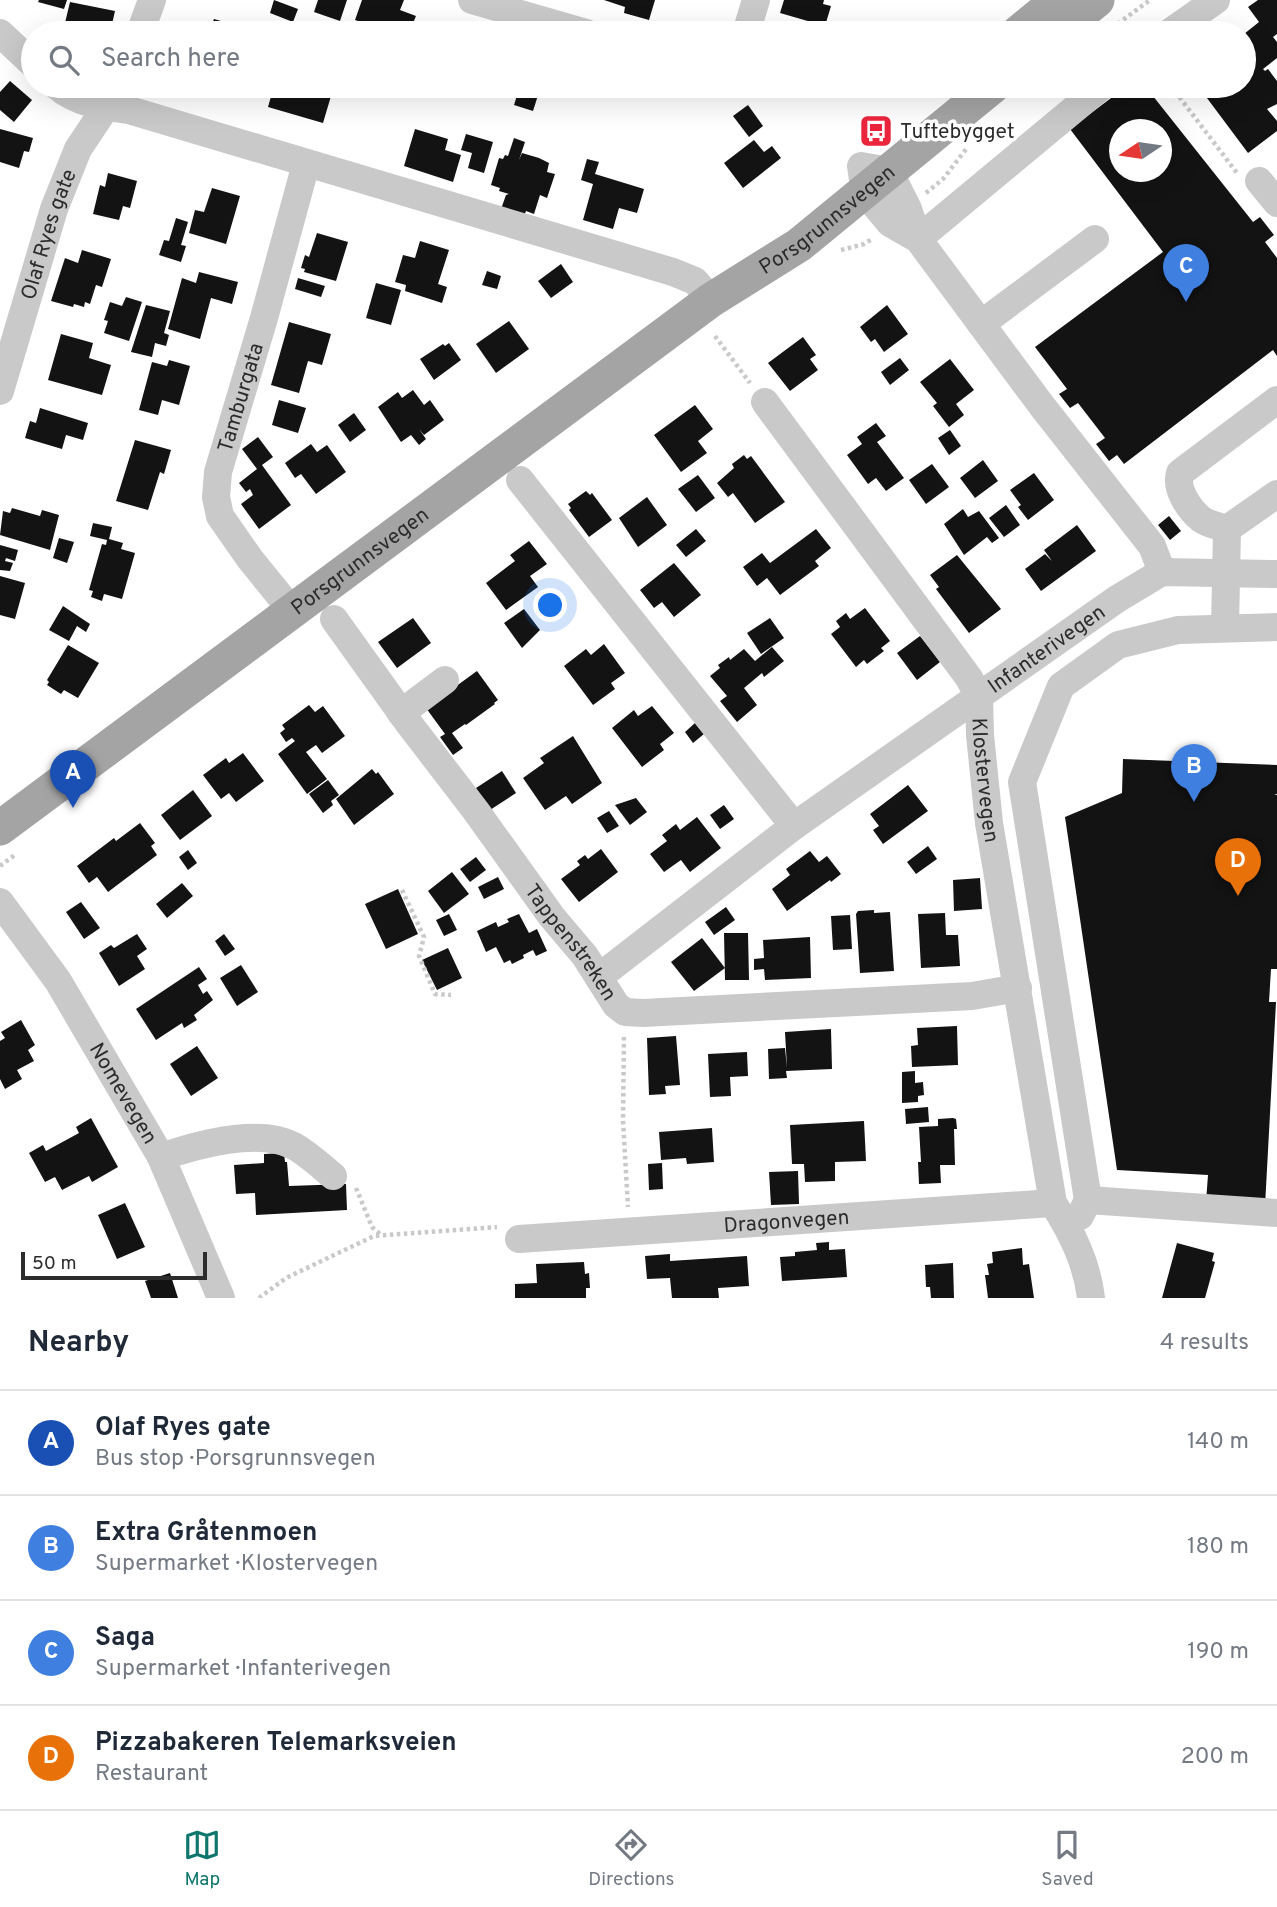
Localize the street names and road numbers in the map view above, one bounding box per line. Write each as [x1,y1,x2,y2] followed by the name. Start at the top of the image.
[754,159,902,282] street label: Porsgrunnsvegen
[16,165,84,303] street label: Olaf Ryes gate
[213,340,271,456] street label: Tamburgata
[286,502,435,622] street label: Porsgrunnsvegen
[983,599,1111,701] street label: Infanterivegen
[965,717,1004,845] street label: Klostervegen
[518,879,622,1006] street label: Tappenstreken
[82,1038,163,1150] street label: Nomevegen
[723,1205,850,1240] street label: Dragonvegen

